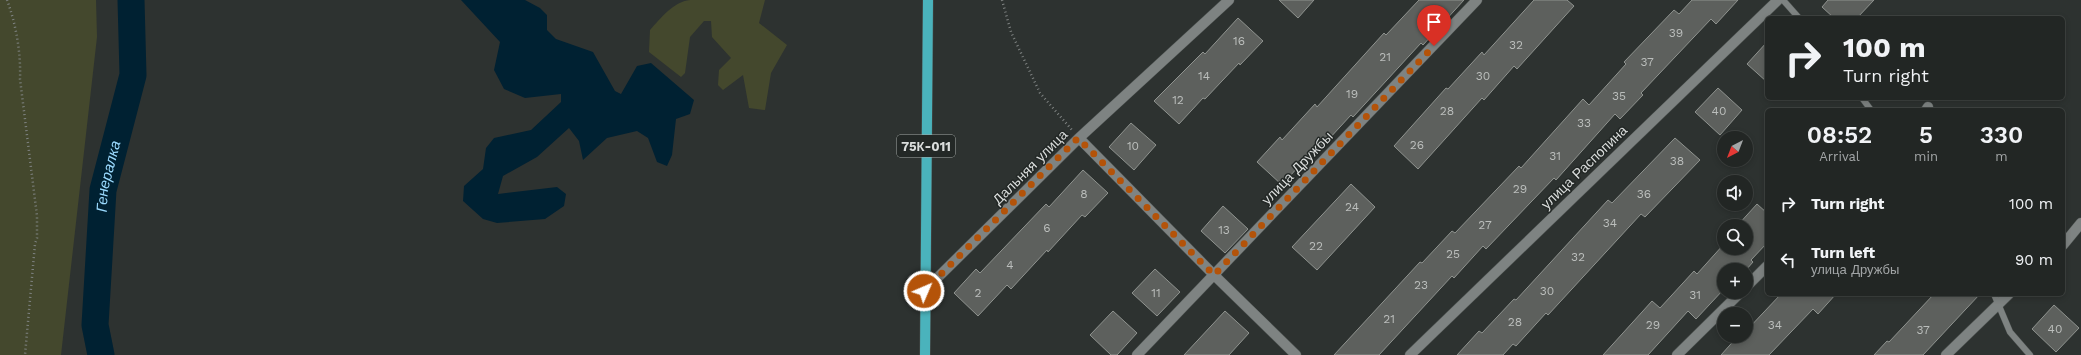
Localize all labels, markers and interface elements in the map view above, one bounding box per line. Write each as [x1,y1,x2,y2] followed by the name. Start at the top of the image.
[1417,5,1451,46] pin
[1423,11,1445,33] icon: arrive
[1669,26,1683,40] house number: 39
[1843,31,1926,64] text: 100 m
[1777,32,1829,84] icon: right
[1233,34,1245,48] house number: 16
[1509,38,1523,52] house number: 32
[1379,50,1391,64] house number: 21
[1640,55,1654,69] house number: 37
[1843,65,1929,86] text: Turn right
[1198,69,1210,83] house number: 14
[1476,69,1490,83] house number: 30
[1346,87,1358,101] house number: 19
[1612,89,1626,103] house number: 35
[1172,93,1184,107] house number: 12
[1440,104,1454,118] house number: 28
[1712,104,1726,118] house number: 40
[1577,116,1591,130] house number: 33
[1807,121,1872,149] text: 08:52
[1919,121,1933,149] text: 5
[1980,121,2023,149] text: 330
[1538,122,1630,212] street label: улица Распопина
[989,126,1071,208] street label: Дальняя улица
[1258,128,1336,208] street label: улица Дружбы
[1717,131,1753,167] north arrow
[1717,131,1753,343] map controls
[897,135,955,157] road number: 75К-011
[1410,138,1424,152] house number: 26
[93,139,124,213] water label: Генералка
[1127,139,1139,153] house number: 10
[1549,149,1561,163] house number: 31
[1819,149,1860,164] text: Arrival
[1914,149,1938,164] text: min
[1995,149,2008,164] text: m
[1670,154,1684,168] house number: 38
[1717,175,1753,211] button: sound
[1513,182,1527,196] house number: 29
[1080,187,1088,201] house number: 8
[1637,187,1651,201] house number: 36
[1777,193,1799,215] icon: right
[1811,195,1884,213] text: Turn right
[2009,195,2053,213] text: 100 m
[1345,200,1359,214] house number: 24
[1603,216,1617,230] house number: 34
[1478,218,1492,232] house number: 27
[1717,219,1753,255] button: search
[1043,221,1051,235] house number: 6
[1218,223,1230,237] house number: 13
[1309,239,1323,253] house number: 22
[1811,244,1875,262] text: Turn left
[1446,247,1460,261] house number: 25
[1777,249,1799,271] icon: left
[1571,250,1585,264] house number: 32
[2015,251,2053,269] text: 90 m
[1006,258,1014,272] house number: 4
[1811,262,1899,277] text: улица Дружбы
[1717,263,1753,299] button: +
[903,270,945,312] position arrow
[1414,278,1428,292] house number: 23
[1540,284,1554,298] house number: 30
[975,286,982,300] house number: 2
[1151,286,1161,300] house number: 11
[1689,288,1701,302] house number: 31
[1717,307,1753,343] button: −
[1383,312,1395,326] house number: 21
[1508,315,1522,329] house number: 28
[1646,318,1660,332] house number: 29
[1768,318,1782,332] house number: 34
[2048,322,2062,336] house number: 40
[1916,323,1930,337] house number: 37

